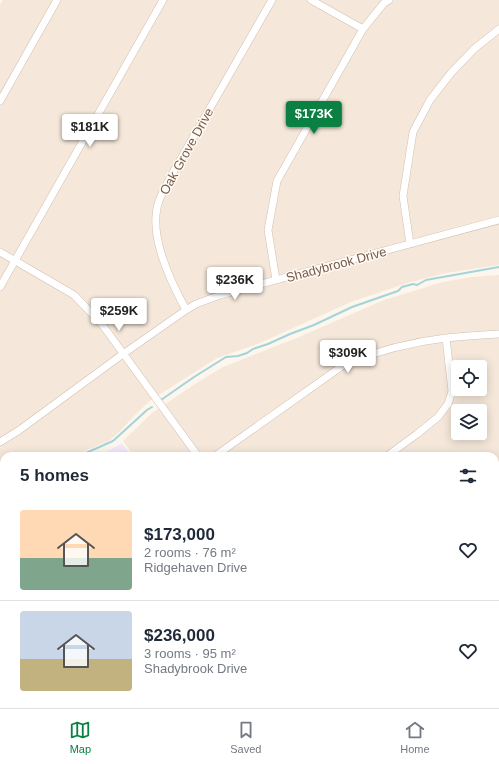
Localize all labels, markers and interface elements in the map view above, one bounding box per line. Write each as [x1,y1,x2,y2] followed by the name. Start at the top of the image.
[286,101,342,135] pin: $173K
[156,105,216,197] street label: Oak Grove Drive
[295,106,333,121] text: $173K
[62,114,118,148] pin: $181K
[71,119,109,134] text: $181K
[284,244,388,285] street label: Shadybrook Drive
[207,267,263,301] pin: $236K
[216,272,254,287] text: $236K
[91,298,147,332] pin: $259K
[100,303,138,318] text: $259K
[320,340,376,374] pin: $309K
[329,345,367,360] text: $309K
[451,360,487,440] map controls
[451,360,487,396] button: locate
[451,404,487,440] button: layers
[457,465,479,487] icon: filters
[20,466,89,485] text: 5 homes
[144,525,215,544] text: $173,000
[52,526,100,574] icon: home
[457,539,479,561] icon: heart
[144,545,236,560] text: 2 rooms · 76 m²
[144,560,247,575] text: Ridgehaven Drive
[144,626,215,645] text: $236,000
[52,627,100,675] icon: home
[457,640,479,662] icon: heart
[144,646,236,661] text: 3 rooms · 95 m²
[144,661,247,676] text: Shadybrook Drive
[69,719,91,755] tab: Map
[230,719,261,755] tab: Saved
[400,719,430,755] tab: Home

